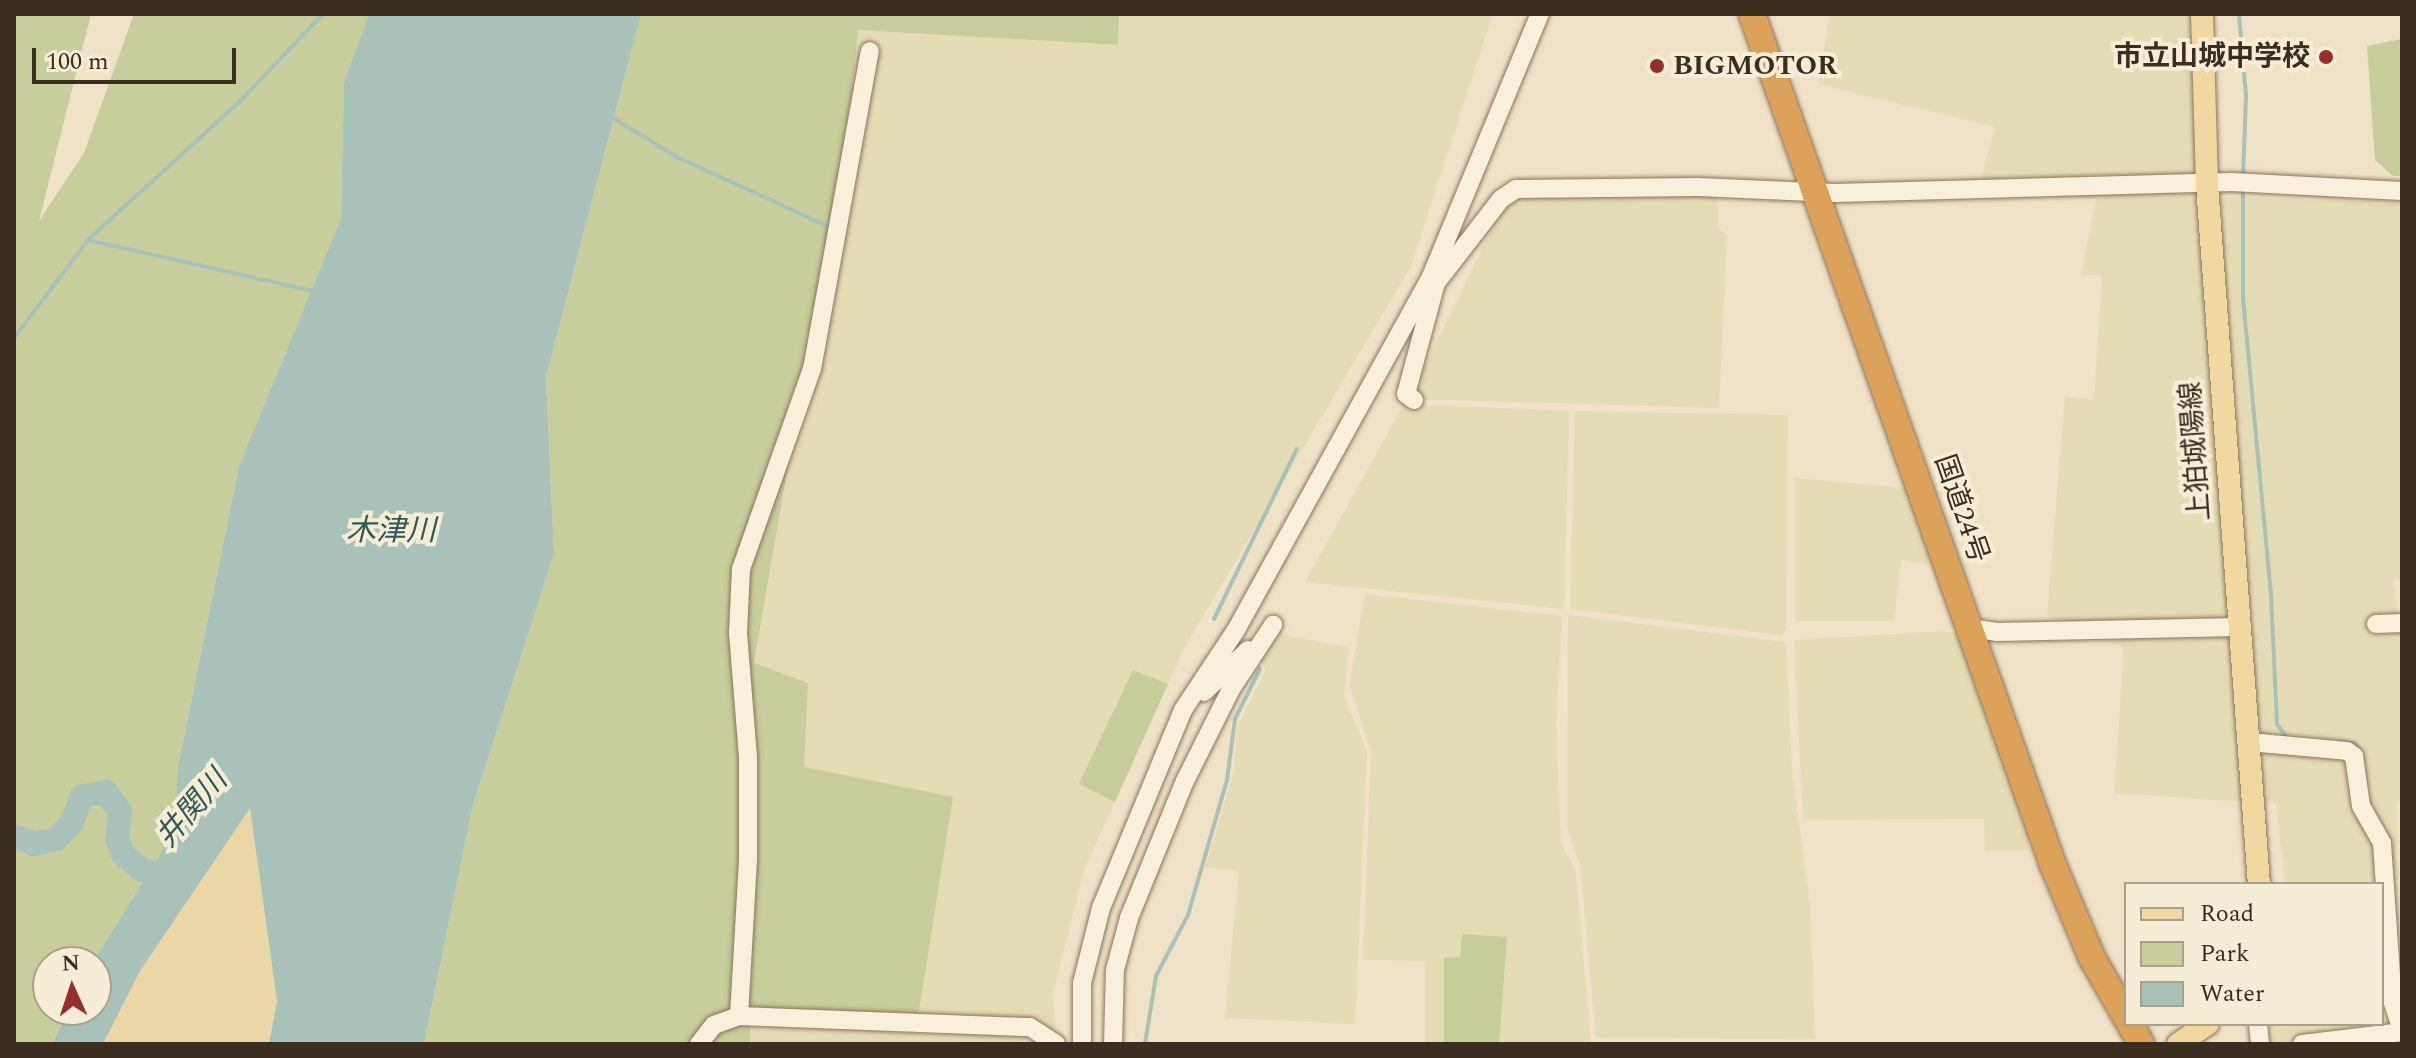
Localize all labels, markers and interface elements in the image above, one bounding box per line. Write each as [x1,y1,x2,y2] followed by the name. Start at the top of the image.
[36,32,240,82] scale bar
[2114,40,2310,74] place label: 市立山城中学校
[46,44,109,80] text: 100 m
[2317,48,2335,66] marker: 市立山城中学校
[1673,49,1837,83] place label: BIGMOTOR
[1648,57,1666,75] marker: BIGMOTOR
[2174,380,2218,522] street label: 上狛城陽線
[1927,451,1995,567] street label: 国道24号
[346,513,436,549] water label: 木津川
[149,763,235,855] water label: 井関川
[2124,882,2384,1026] legend
[2200,896,2254,932] text: Road
[2200,936,2250,972] text: Park
[32,946,112,1026] north arrow
[61,947,81,980] text: N
[2200,976,2264,1012] text: Water

